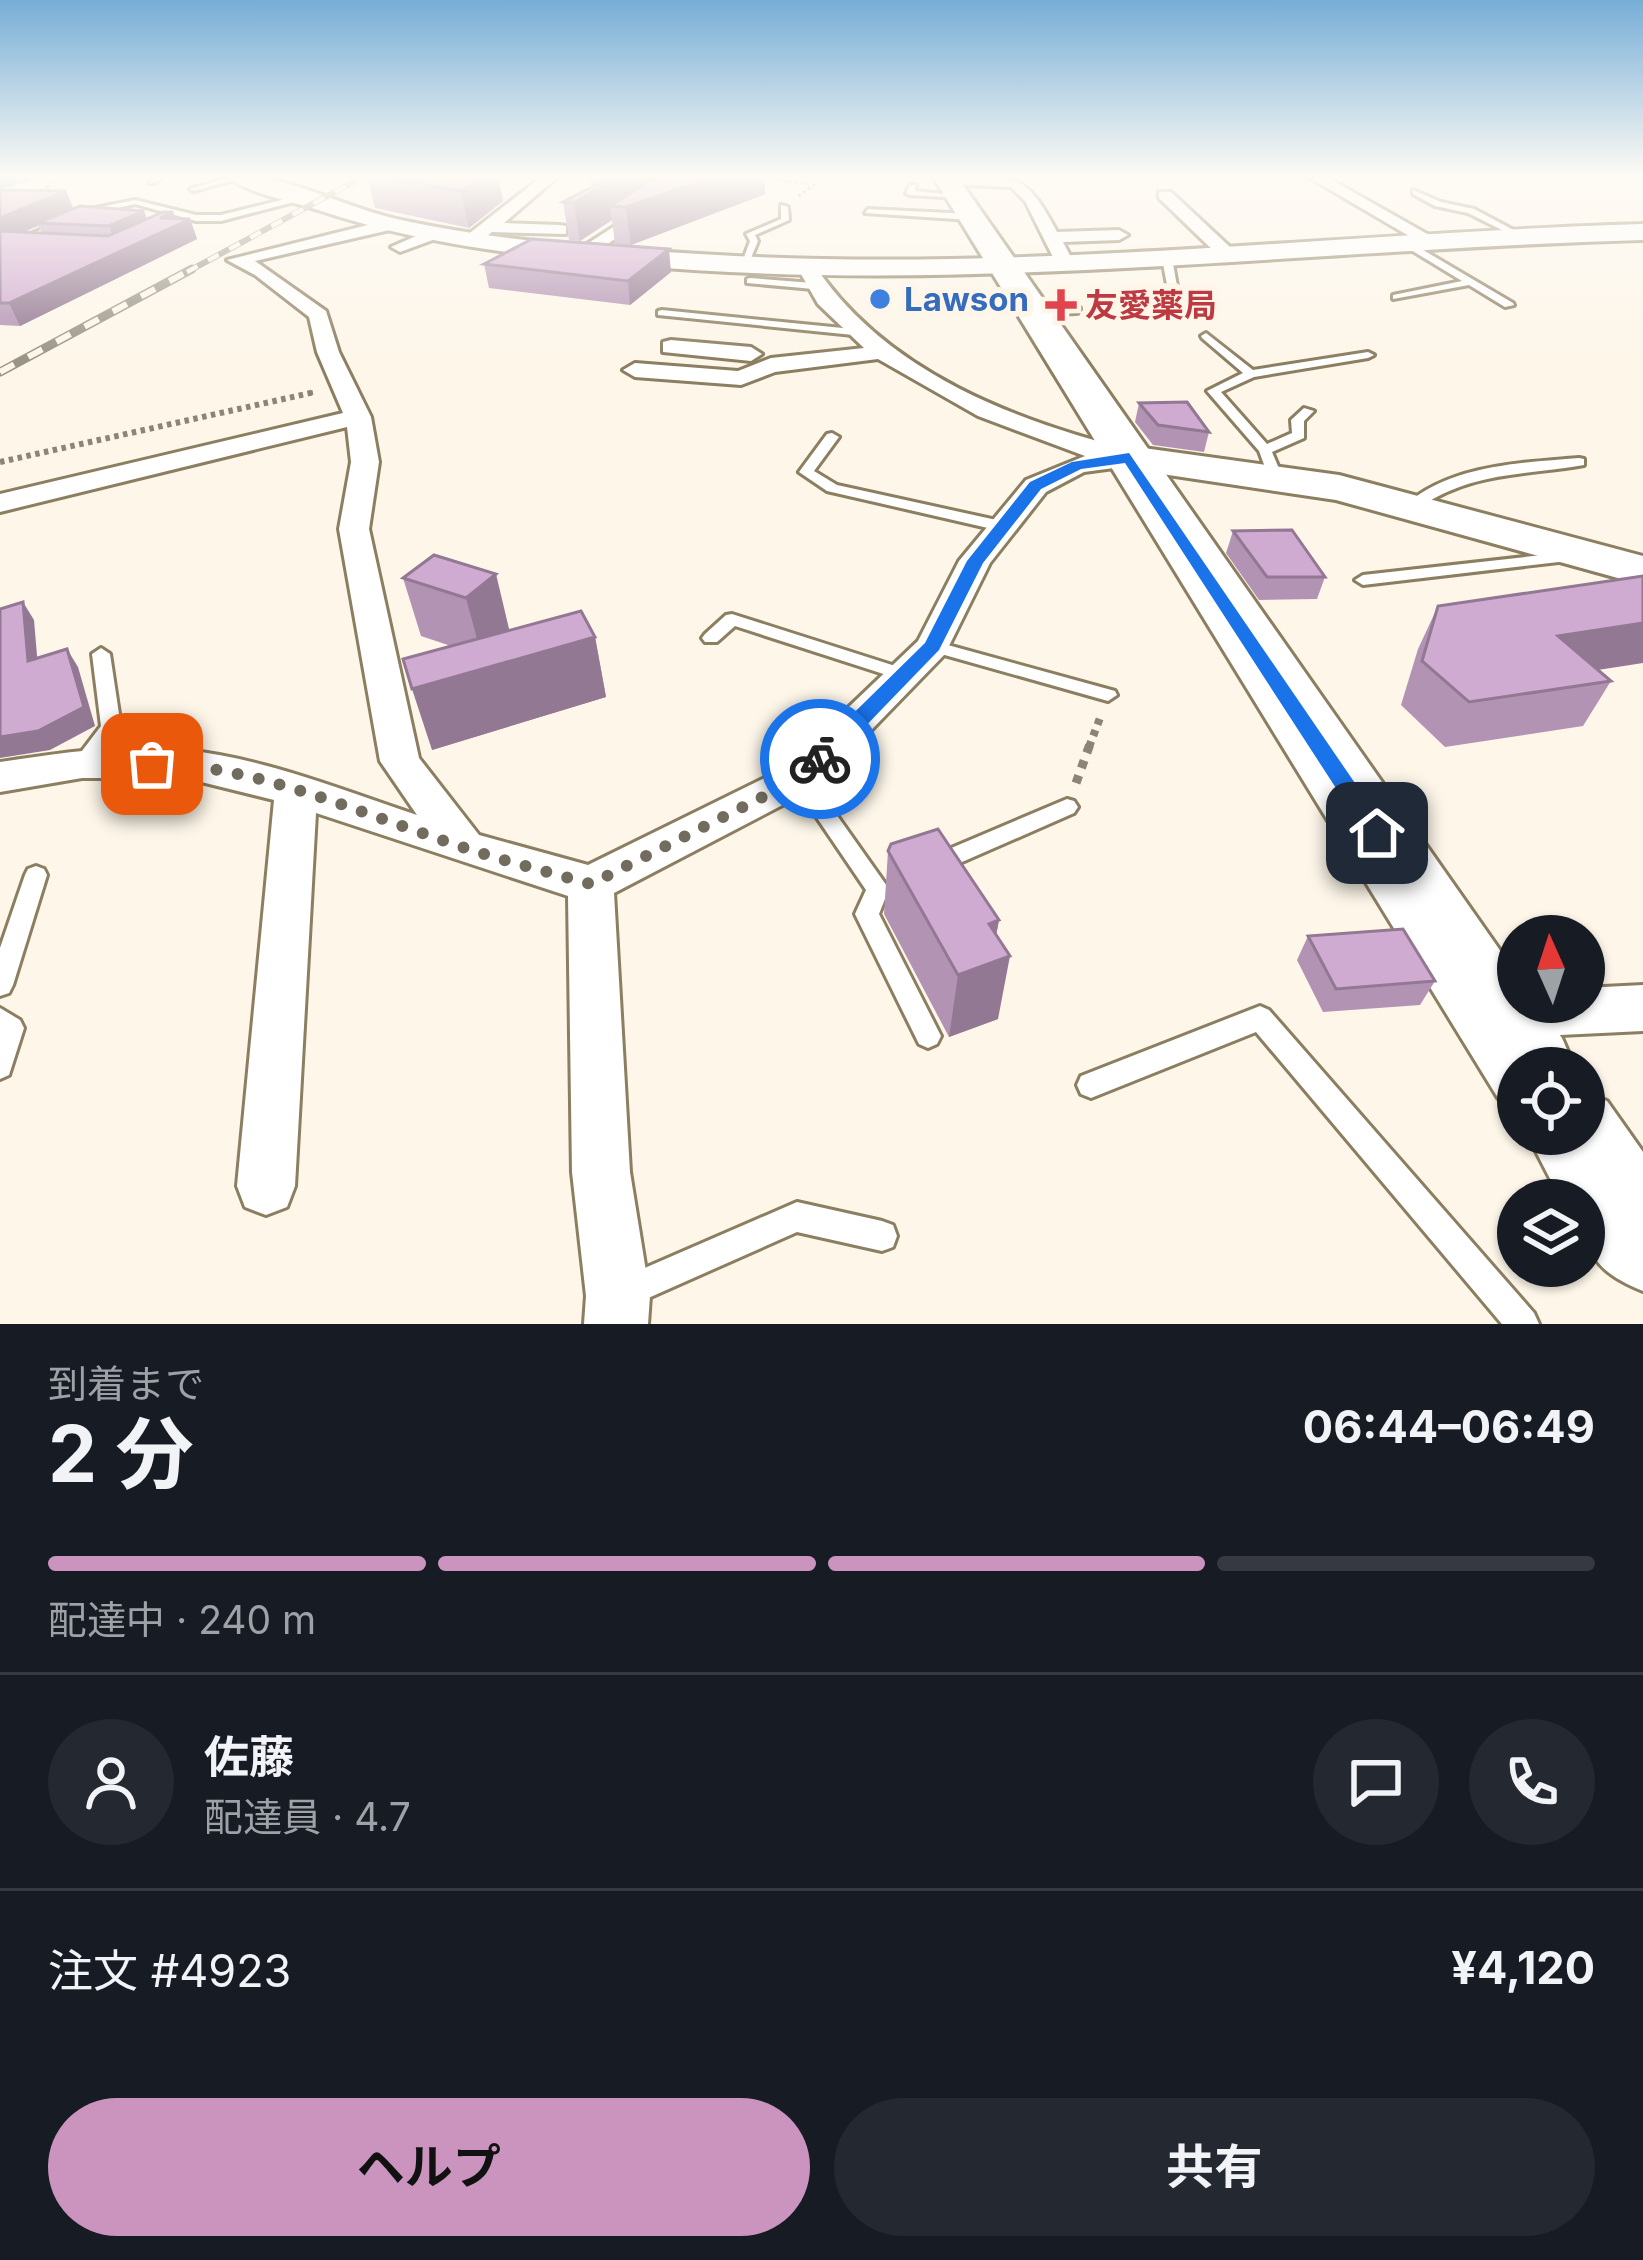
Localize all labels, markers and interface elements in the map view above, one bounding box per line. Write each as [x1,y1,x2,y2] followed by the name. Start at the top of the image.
[904,279,1029,319] place label: Lawson
[1085,285,1217,325] place label: 友愛薬局
[867,286,893,312] marker: Lawson
[1048,292,1074,318] marker: 友愛薬局
[760,699,880,819] courier
[101,713,203,815] pin
[787,726,853,792] icon: bike
[119,731,185,797] icon: bag
[1326,782,1428,884] pin
[1344,800,1410,866] icon: home
[1497,915,1605,1023] north arrow
[1497,915,1605,1287] map controls
[1497,1047,1605,1155] button: locate
[1497,1179,1605,1287] button: layers
[48,1360,204,1407] text: 到着まで
[1303,1399,1595,1454] text: 06:44–06:49
[48,1406,194,1501] text: 2 分
[48,1596,316,1643] text: 配達中 · 240 m
[48,1719,174,1845] button: person
[1313,1719,1439,1845] button: chat
[1469,1719,1595,1845] button: phone
[204,1729,294,1784] text: 佐藤
[204,1793,411,1840] text: 配達員 · 4.7
[1451,1940,1595,1995] text: ¥4,120
[48,1943,291,1998] text: 注文 #4923
[48,2098,810,2236] button: ヘルプ
[834,2098,1595,2236] button: 共有

